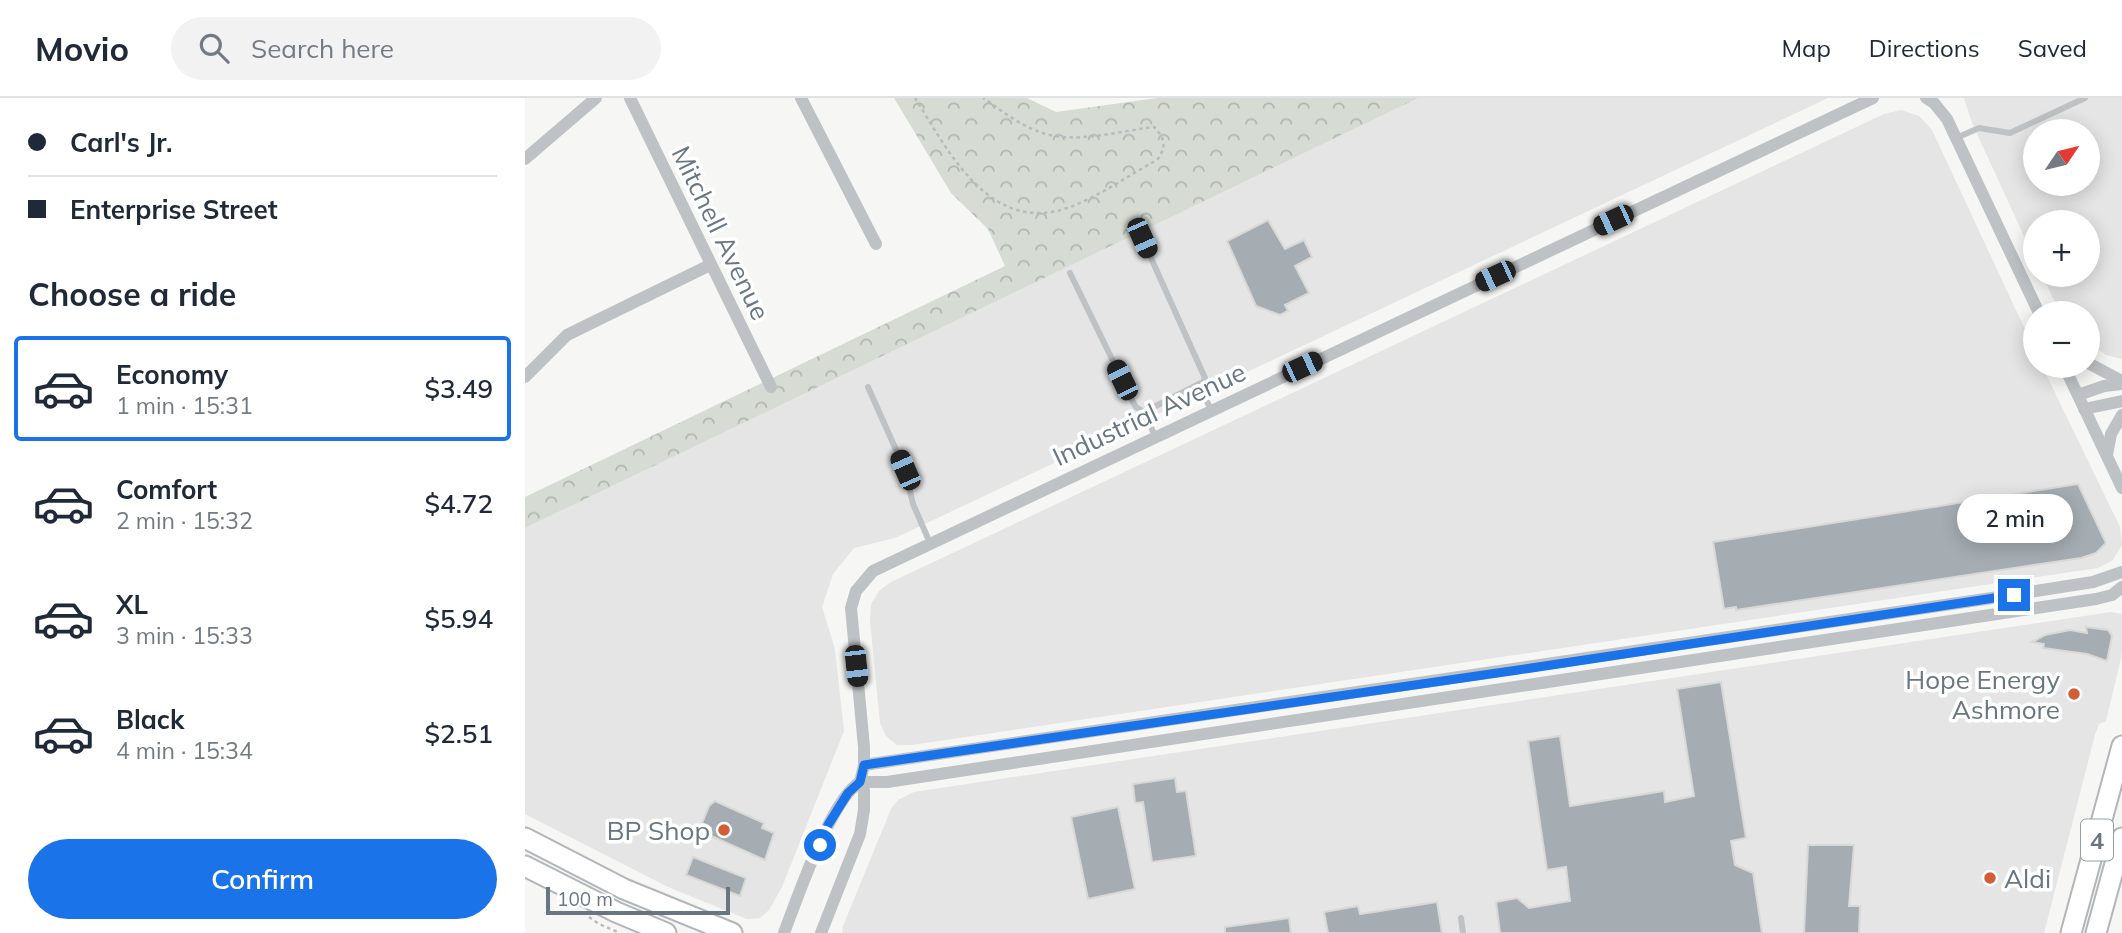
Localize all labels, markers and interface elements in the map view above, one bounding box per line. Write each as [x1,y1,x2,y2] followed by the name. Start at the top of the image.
[171,17,661,80] search box
[35,28,129,69] text: Movio
[195,29,233,67] icon: search
[251,32,394,65] text: Search here
[1781,33,1831,63] text: Map
[1869,33,1980,63] text: Directions
[2018,33,2087,63] text: Saved
[2023,119,2100,196] north arrow
[2023,119,2100,378] map controls
[70,126,172,159] text: Carl's Jr.
[665,141,777,325] street label: Mitchell Avenue
[70,193,278,226] text: Enterprise Street
[1590,202,1637,238] car
[2023,210,2100,287] button: +
[1124,215,1161,261] car
[1472,258,1519,294] car
[28,274,236,314] text: Choose a ride
[2023,301,2100,378] button: −
[1279,349,1326,385] car
[1047,355,1251,473] street label: Industrial Avenue
[32,357,95,420] icon: car
[1104,357,1141,403] car
[116,358,228,391] text: Economy
[424,372,493,405] text: $3.49
[116,391,253,420] text: 1 min · 15:31
[887,447,924,493] car
[32,472,95,535] icon: car
[116,473,217,506] text: Comfort
[424,487,493,520] text: $4.72
[1956,494,2072,542] callout: 2 min
[1985,504,2045,533] text: 2 min
[116,506,253,535] text: 2 min · 15:32
[1998,579,2030,611] route end
[32,587,95,650] icon: car
[116,588,148,621] text: XL
[424,602,493,635] text: $5.94
[116,621,253,650] text: 3 min · 15:33
[844,644,869,688] car
[1905,663,2060,726] place label: Hope Energy Ashmore
[2066,686,2082,702] marker: Hope Energy Ashmore
[32,702,95,765] icon: car
[116,703,184,736] text: Black
[424,717,493,750] text: $2.51
[116,736,253,765] text: 4 min · 15:34
[607,814,710,847] place label: BP Shop
[2081,820,2113,860] road number: 4
[716,822,732,838] marker: BP Shop
[804,829,836,861] route start
[28,839,497,919] button: Confirm
[2004,862,2051,895] place label: Aldi
[1982,870,1998,886] marker: Aldi
[546,884,730,916] scale bar
[557,887,613,911] text: 100 m

